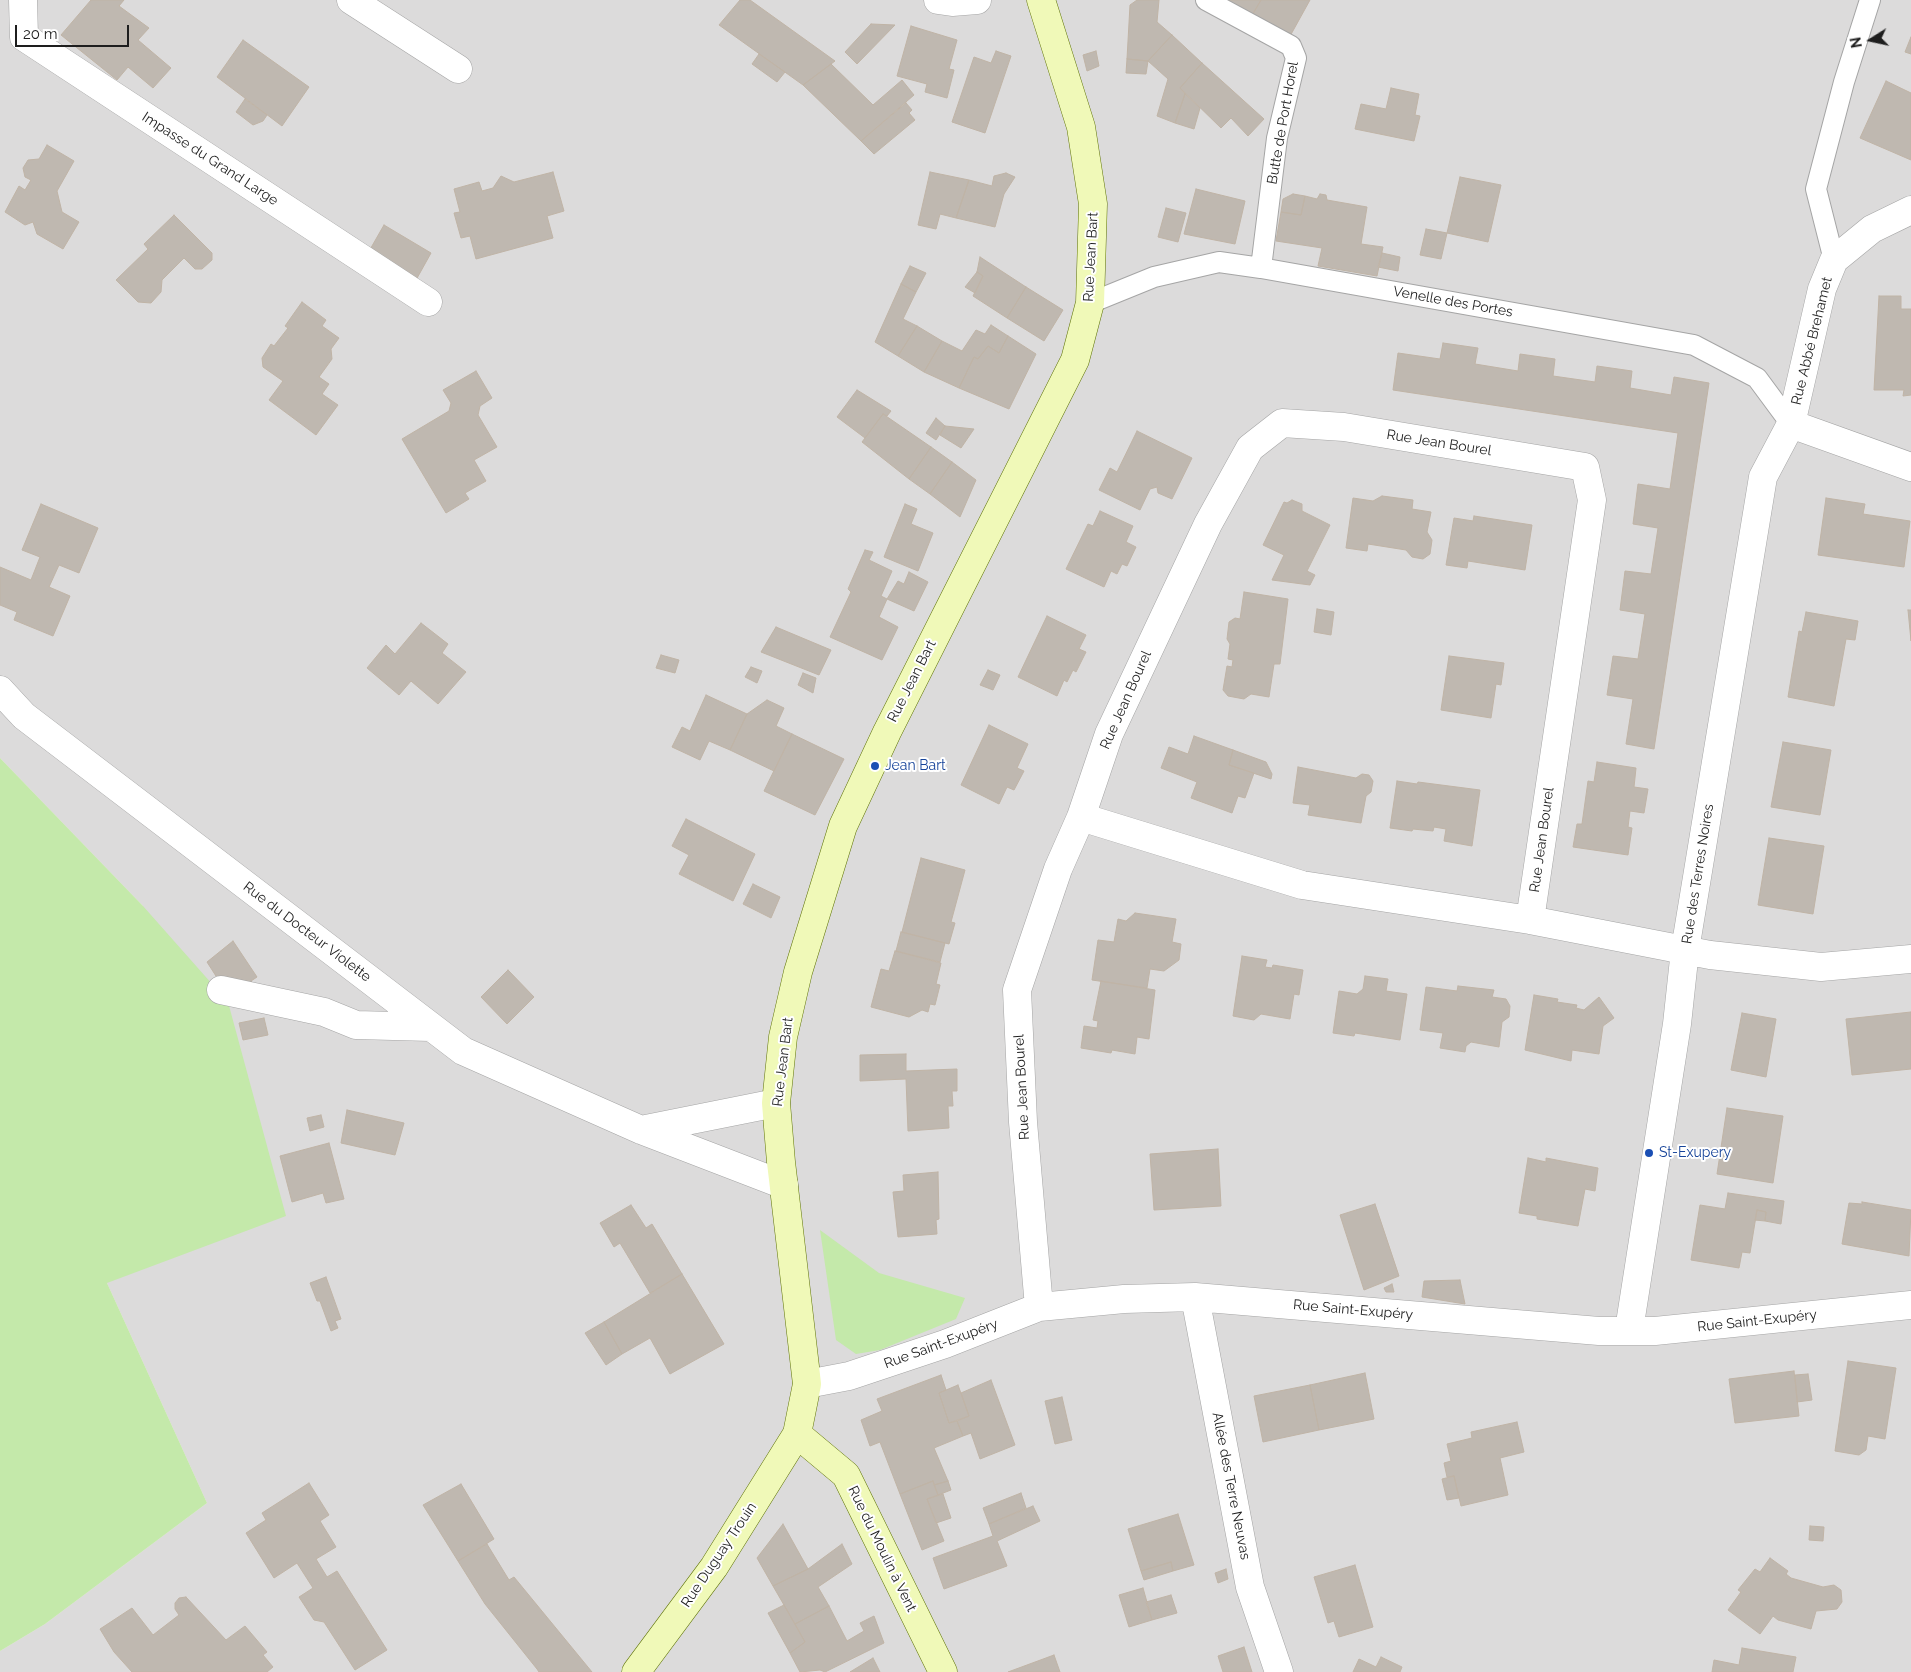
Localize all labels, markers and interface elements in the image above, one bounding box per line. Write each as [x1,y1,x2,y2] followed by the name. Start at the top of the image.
[18,15,131,47] scale bar
[1846,15,1896,65] north arrow
[23,25,58,43] text: 20 m
[1847,36,1865,49] text: N
[1264,60,1302,186] street label: Butte de Port Horel
[139,109,281,209] street label: Impasse du Grand Large
[1080,212,1102,302] street label: Rue Jean Bart
[1788,275,1836,407] street label: Rue Abbé Brehamet
[1392,283,1514,321] street label: Venelle des Portes
[1385,426,1493,460] street label: Rue Jean Bourel
[884,637,940,725] street label: Rue Jean Bart
[1097,648,1155,752] street label: Rue Jean Bourel
[885,758,946,774] place label: Jean Bart
[869,760,881,772] marker: Jean Bart
[1526,786,1558,894] street label: Rue Jean Bourel
[1679,803,1717,945] street label: Rue des Terres Noires
[240,878,374,986] street label: Rue du Docteur Violette
[769,1016,797,1108] street label: Rue Jean Bart
[1011,1034,1033,1140] street label: Rue Jean Bourel
[1659,1145,1731,1161] place label: St-Exupery
[1643,1147,1655,1159] marker: St-Exupery
[1292,1296,1414,1324] street label: Rue Saint-Exupéry
[1696,1306,1818,1336] street label: Rue Saint-Exupéry
[882,1316,1000,1372] street label: Rue Saint-Exupéry
[1208,1411,1254,1561] street label: Allée des Terre Neuvas
[844,1483,920,1615] street label: Rue du Moulin à Vent
[678,1499,760,1611] street label: Rue Duguay Trouin

